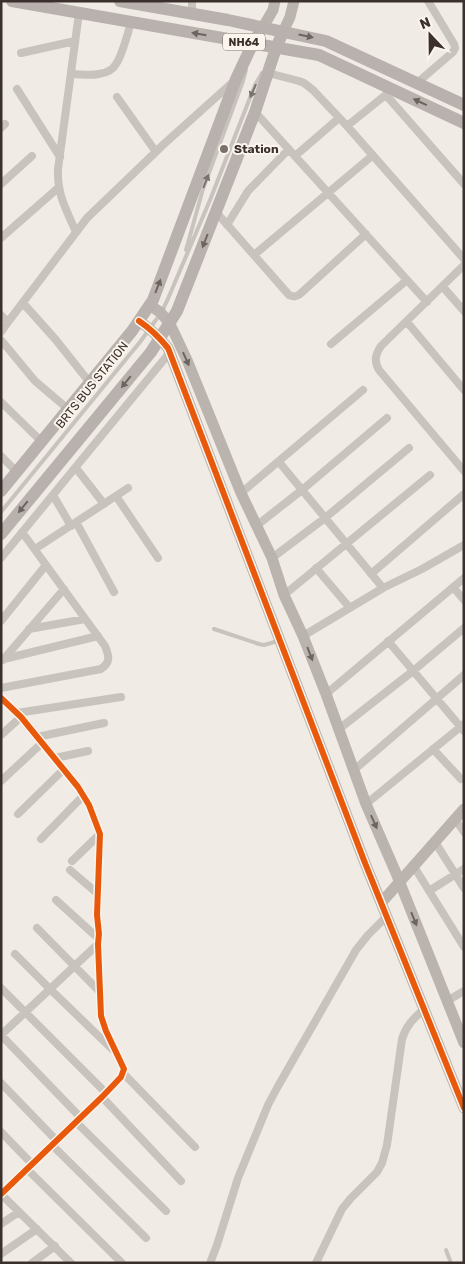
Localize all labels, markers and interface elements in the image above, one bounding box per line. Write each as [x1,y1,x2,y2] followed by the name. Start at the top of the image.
[405,10,455,60] north arrow
[417,14,433,33] text: N
[191,29,207,37] one-way arrow
[298,32,313,40] one-way arrow
[223,34,265,51] road number: NH64
[248,84,256,98] one-way arrow
[412,98,427,106] one-way arrow
[234,142,279,156] place label: Station
[218,143,230,155] marker: Station
[203,174,210,189] one-way arrow
[201,234,209,249] one-way arrow
[155,279,162,294] one-way arrow
[53,339,131,431] street label: BRTS BUS STATION
[183,352,191,366] one-way arrow
[121,375,132,388] one-way arrow
[18,501,29,514] one-way arrow
[306,647,314,662] one-way arrow
[371,815,379,829] one-way arrow
[410,912,418,927] one-way arrow

